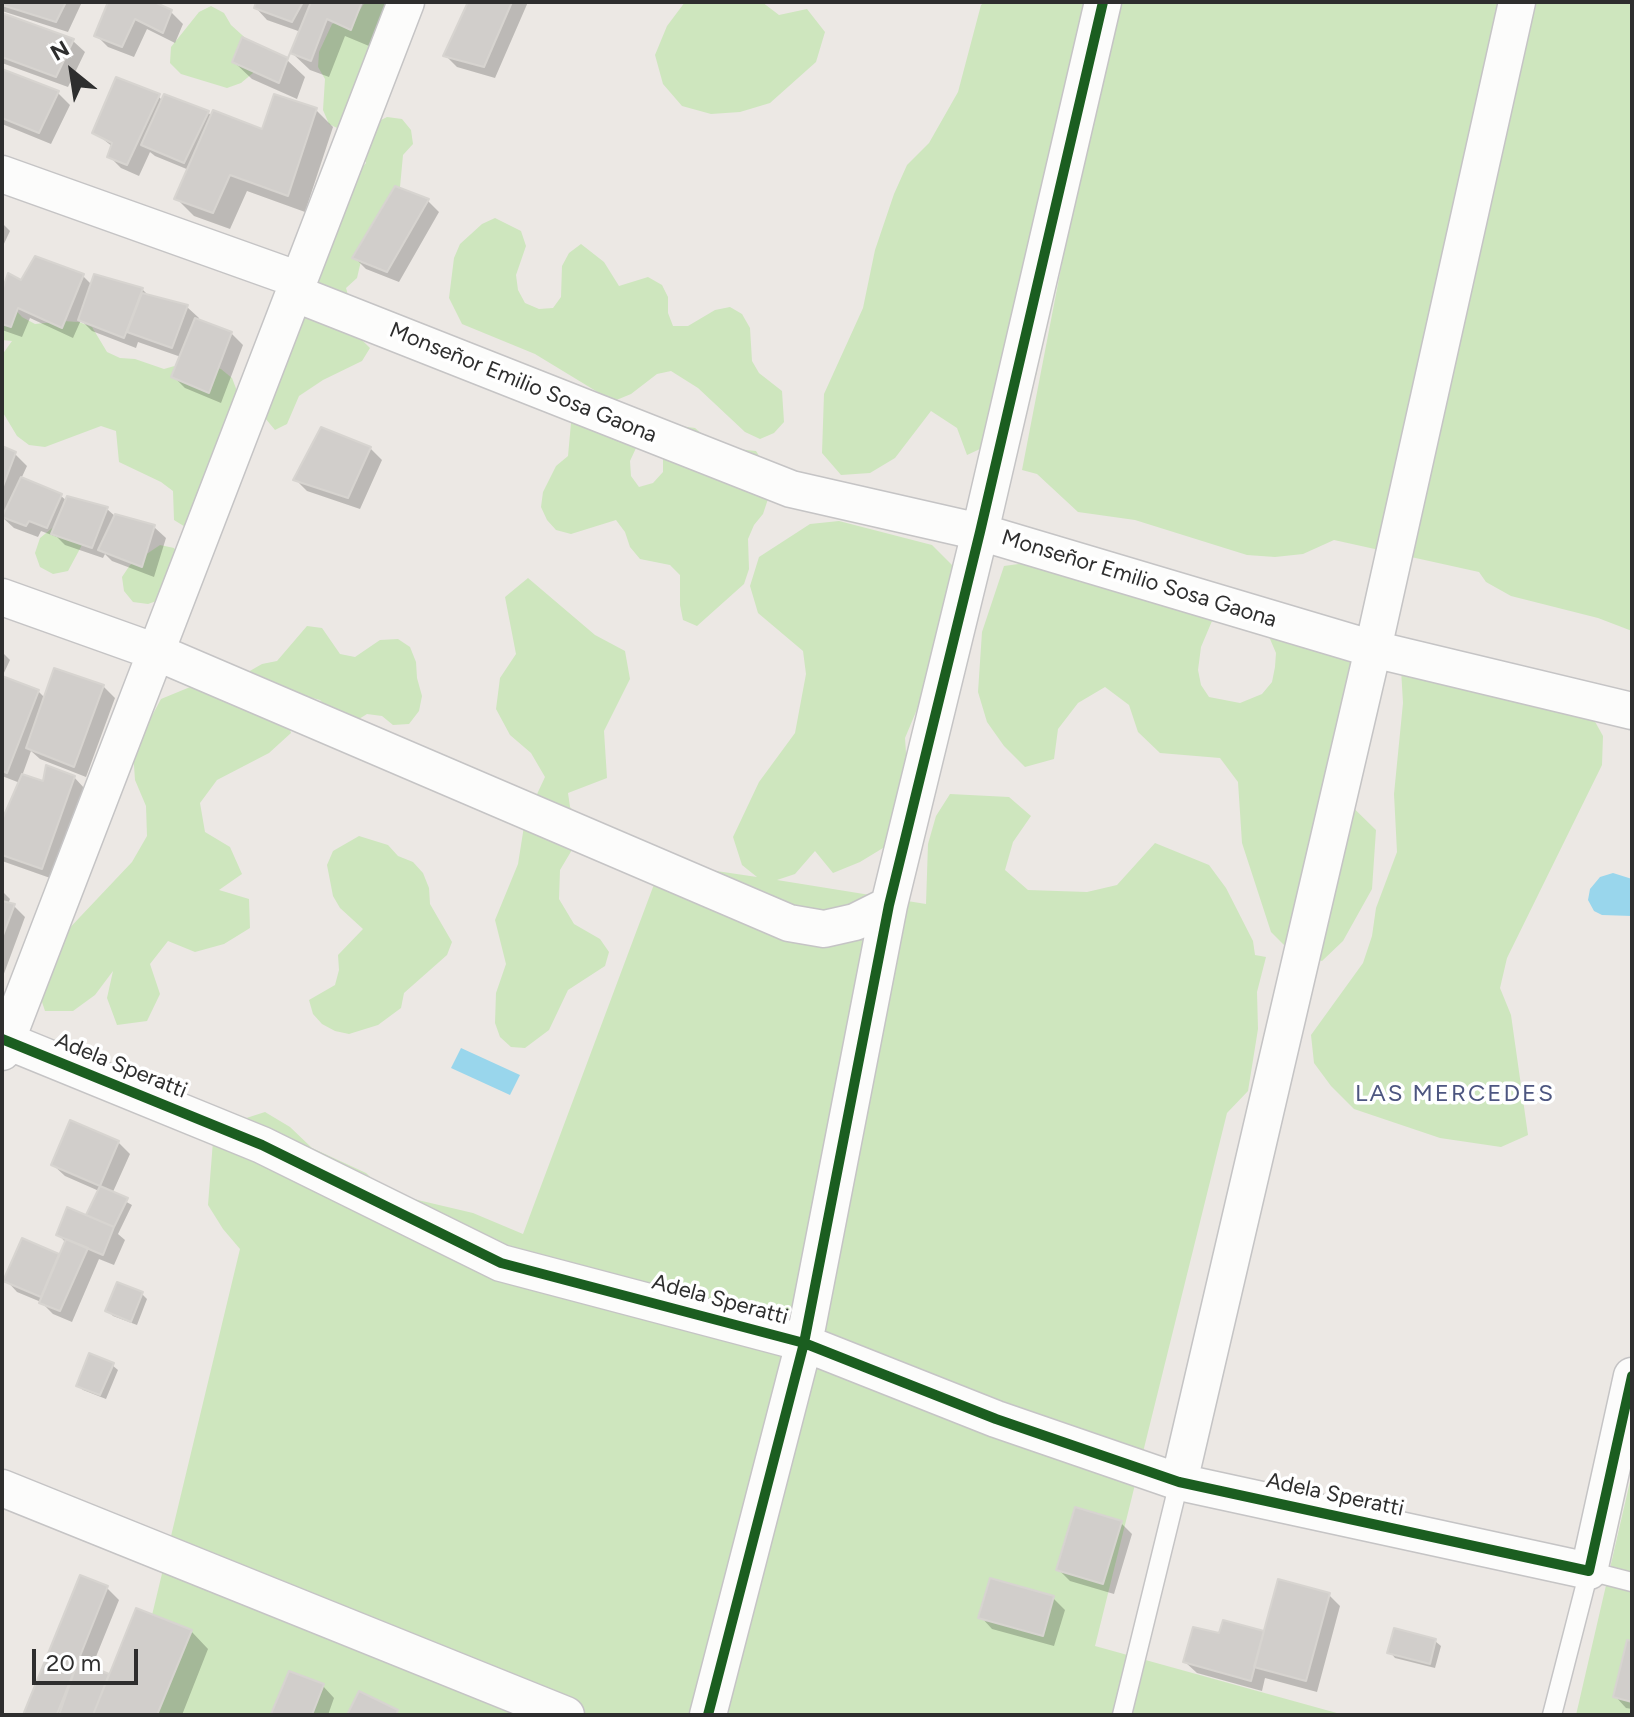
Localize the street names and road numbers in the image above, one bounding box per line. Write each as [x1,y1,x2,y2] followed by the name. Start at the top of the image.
[385,317,661,449] street label: Monseñor Emilio Sosa Gaona
[998,525,1280,633] street label: Monseñor Emilio Sosa Gaona
[51,1028,191,1104] street label: Adela Speratti
[649,1269,791,1331] street label: Adela Speratti
[1264,1468,1406,1522] street label: Adela Speratti

